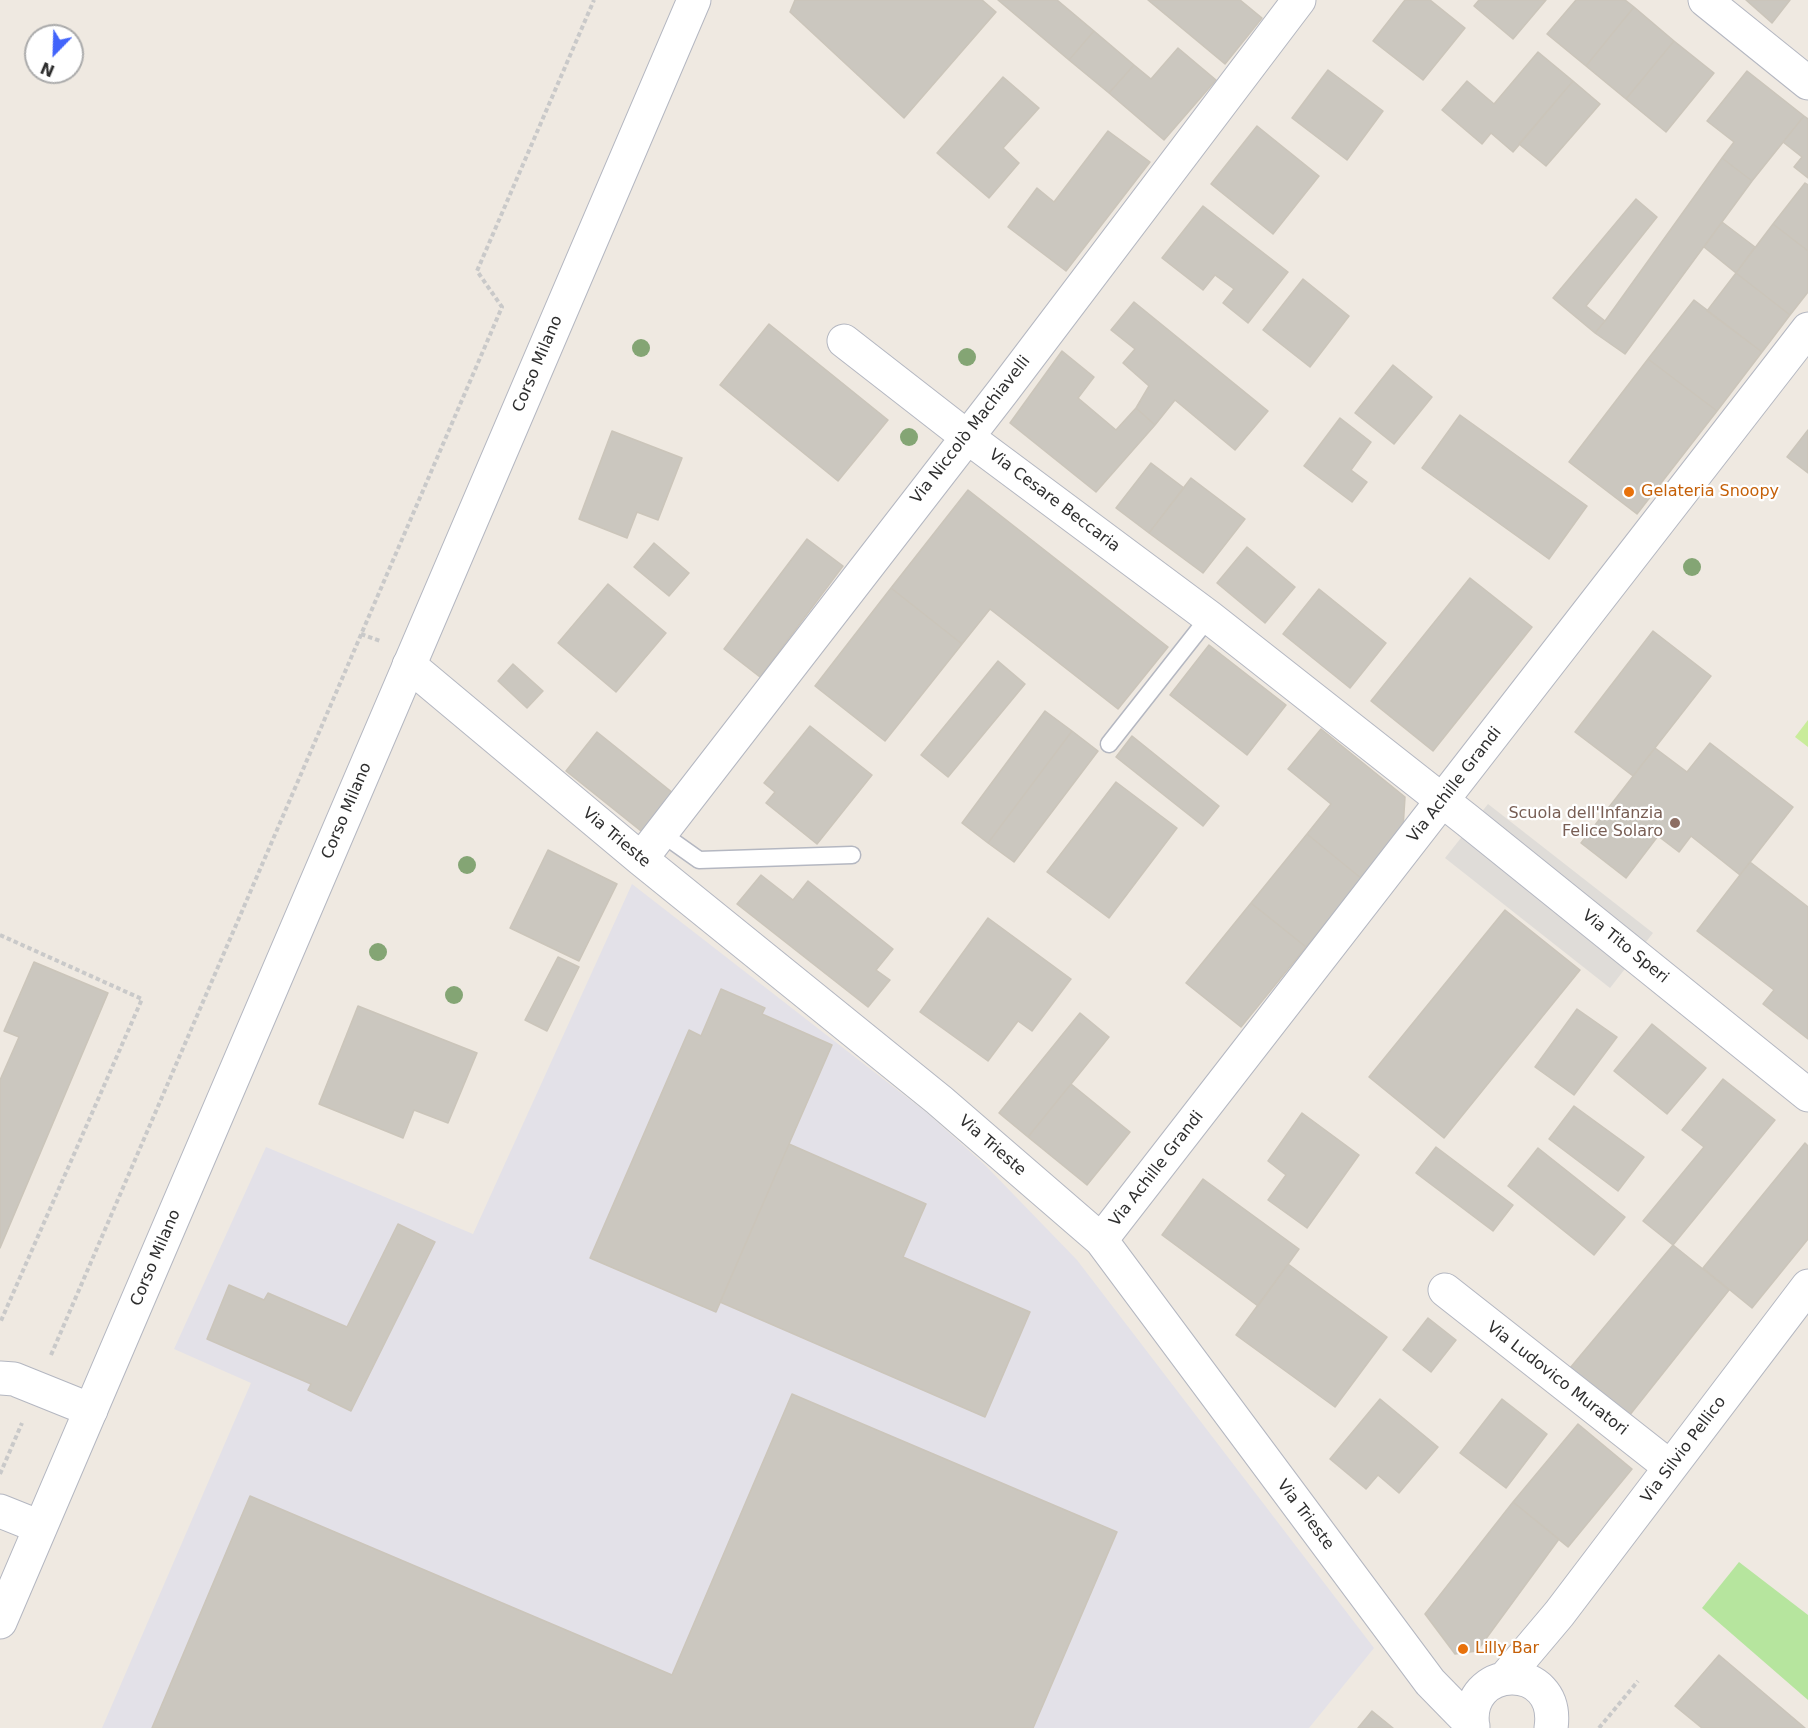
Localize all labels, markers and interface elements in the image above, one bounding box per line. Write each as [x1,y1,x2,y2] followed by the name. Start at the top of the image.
[24,24,84,84] north arrow
[38,58,57,81] text: N
[509,313,567,415] street label: Corso Milano
[907,352,1035,508] street label: Via Niccolò Machiavelli
[985,445,1123,557] street label: Via Cesare Beccaria
[1641,482,1779,502] place label: Gelateria Snoopy
[1622,485,1636,499] marker: Gelateria Snoopy
[1404,723,1506,847] street label: Via Achille Grandi
[318,760,376,862] street label: Corso Milano
[578,804,654,872] street label: Via Trieste
[1508,804,1663,842] place label: Scuola dell'Infanzia Felice Solaro
[1668,816,1682,830] marker: Scuola dell'Infanzia Felice Solaro
[1578,906,1672,988] street label: Via Tito Speri
[1106,1107,1208,1231] street label: Via Achille Grandi
[955,1112,1029,1180] street label: Via Trieste
[127,1207,185,1309] street label: Corso Milano
[1483,1318,1631,1440] street label: Via Ludovico Muratori
[1638,1393,1730,1507] street label: Via Silvio Pellico
[1272,1476,1338,1554] street label: Via Trieste
[1475,1639,1539,1659] place label: Lilly Bar
[1456,1642,1470,1656] marker: Lilly Bar

